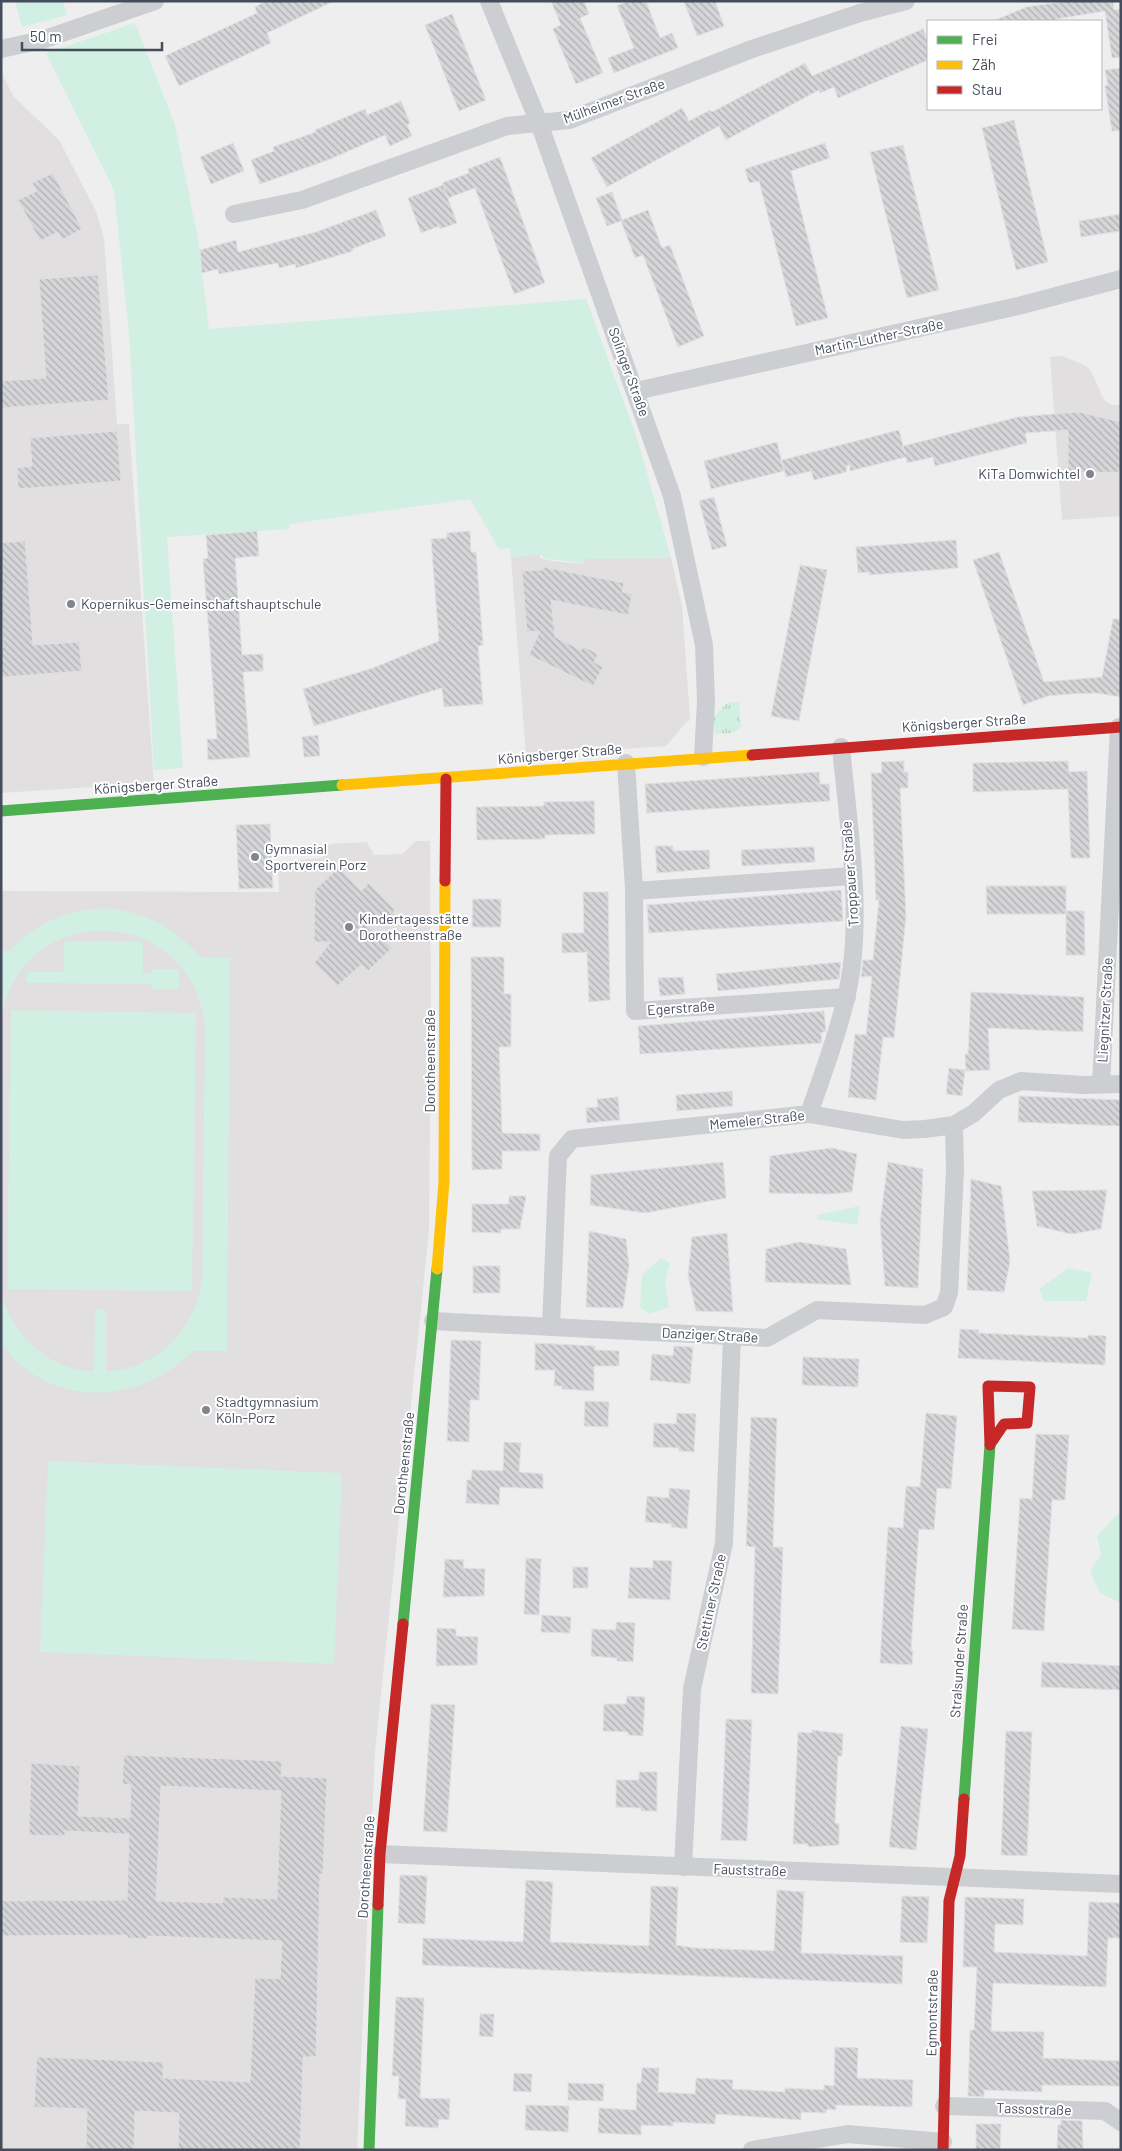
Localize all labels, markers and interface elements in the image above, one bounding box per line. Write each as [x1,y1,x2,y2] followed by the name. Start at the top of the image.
[22,20,162,52] scale bar
[927,20,1102,110] legend
[30,27,62,45] text: 50 m
[972,30,998,48] text: Frei
[972,55,996,73] text: Zäh
[561,74,667,127] street label: Mülheimer Straße
[972,80,1002,98] text: Stau
[813,315,945,358] street label: Martin-Luther-Straße
[605,325,653,419] street label: Solinger Straße
[978,465,1080,482] place label: KiTa Domwichtel
[1084,468,1096,480] marker: KiTa Domwichtel
[81,595,321,612] place label: Kopernikus-Gemeinschaftshauptschule
[65,598,77,610] marker: Kopernikus-Gemeinschaftshauptschule
[901,710,1027,735] street label: Königsberger Straße
[497,740,623,767] street label: Königsberger Straße
[93,772,219,797] street label: Königsberger Straße
[837,821,862,928] street label: Troppauer Straße
[265,840,366,873] place label: Gymnasial Sportverein Porz
[249,851,261,863] marker: Gymnasial Sportverein Porz
[359,910,469,943] place label: Kindertagesstätte Dorotheenstraße
[343,921,355,933] marker: Kindertagesstätte Dorotheenstraße
[1093,957,1116,1063] street label: Liegnitzer Straße
[647,997,715,1018] street label: Egerstraße
[421,1009,438,1113] street label: Dorotheenstraße
[708,1106,805,1133] street label: Memeler Straße
[661,1323,759,1346] street label: Danziger Straße
[216,1393,319,1426] place label: Stadtgymnasium Köln-Porz
[200,1404,212,1416] marker: Stadtgymnasium Köln-Porz
[390,1411,417,1515] street label: Dorotheenstraße
[692,1552,729,1651] street label: Stettiner Straße
[946,1603,971,1718] street label: Stralsunder Straße
[353,1815,378,1919] street label: Dorotheenstraße
[713,1860,787,1879] street label: Fauststraße
[922,1969,941,2057] street label: Egmontstraße
[996,2099,1072,2118] street label: Tassostraße

